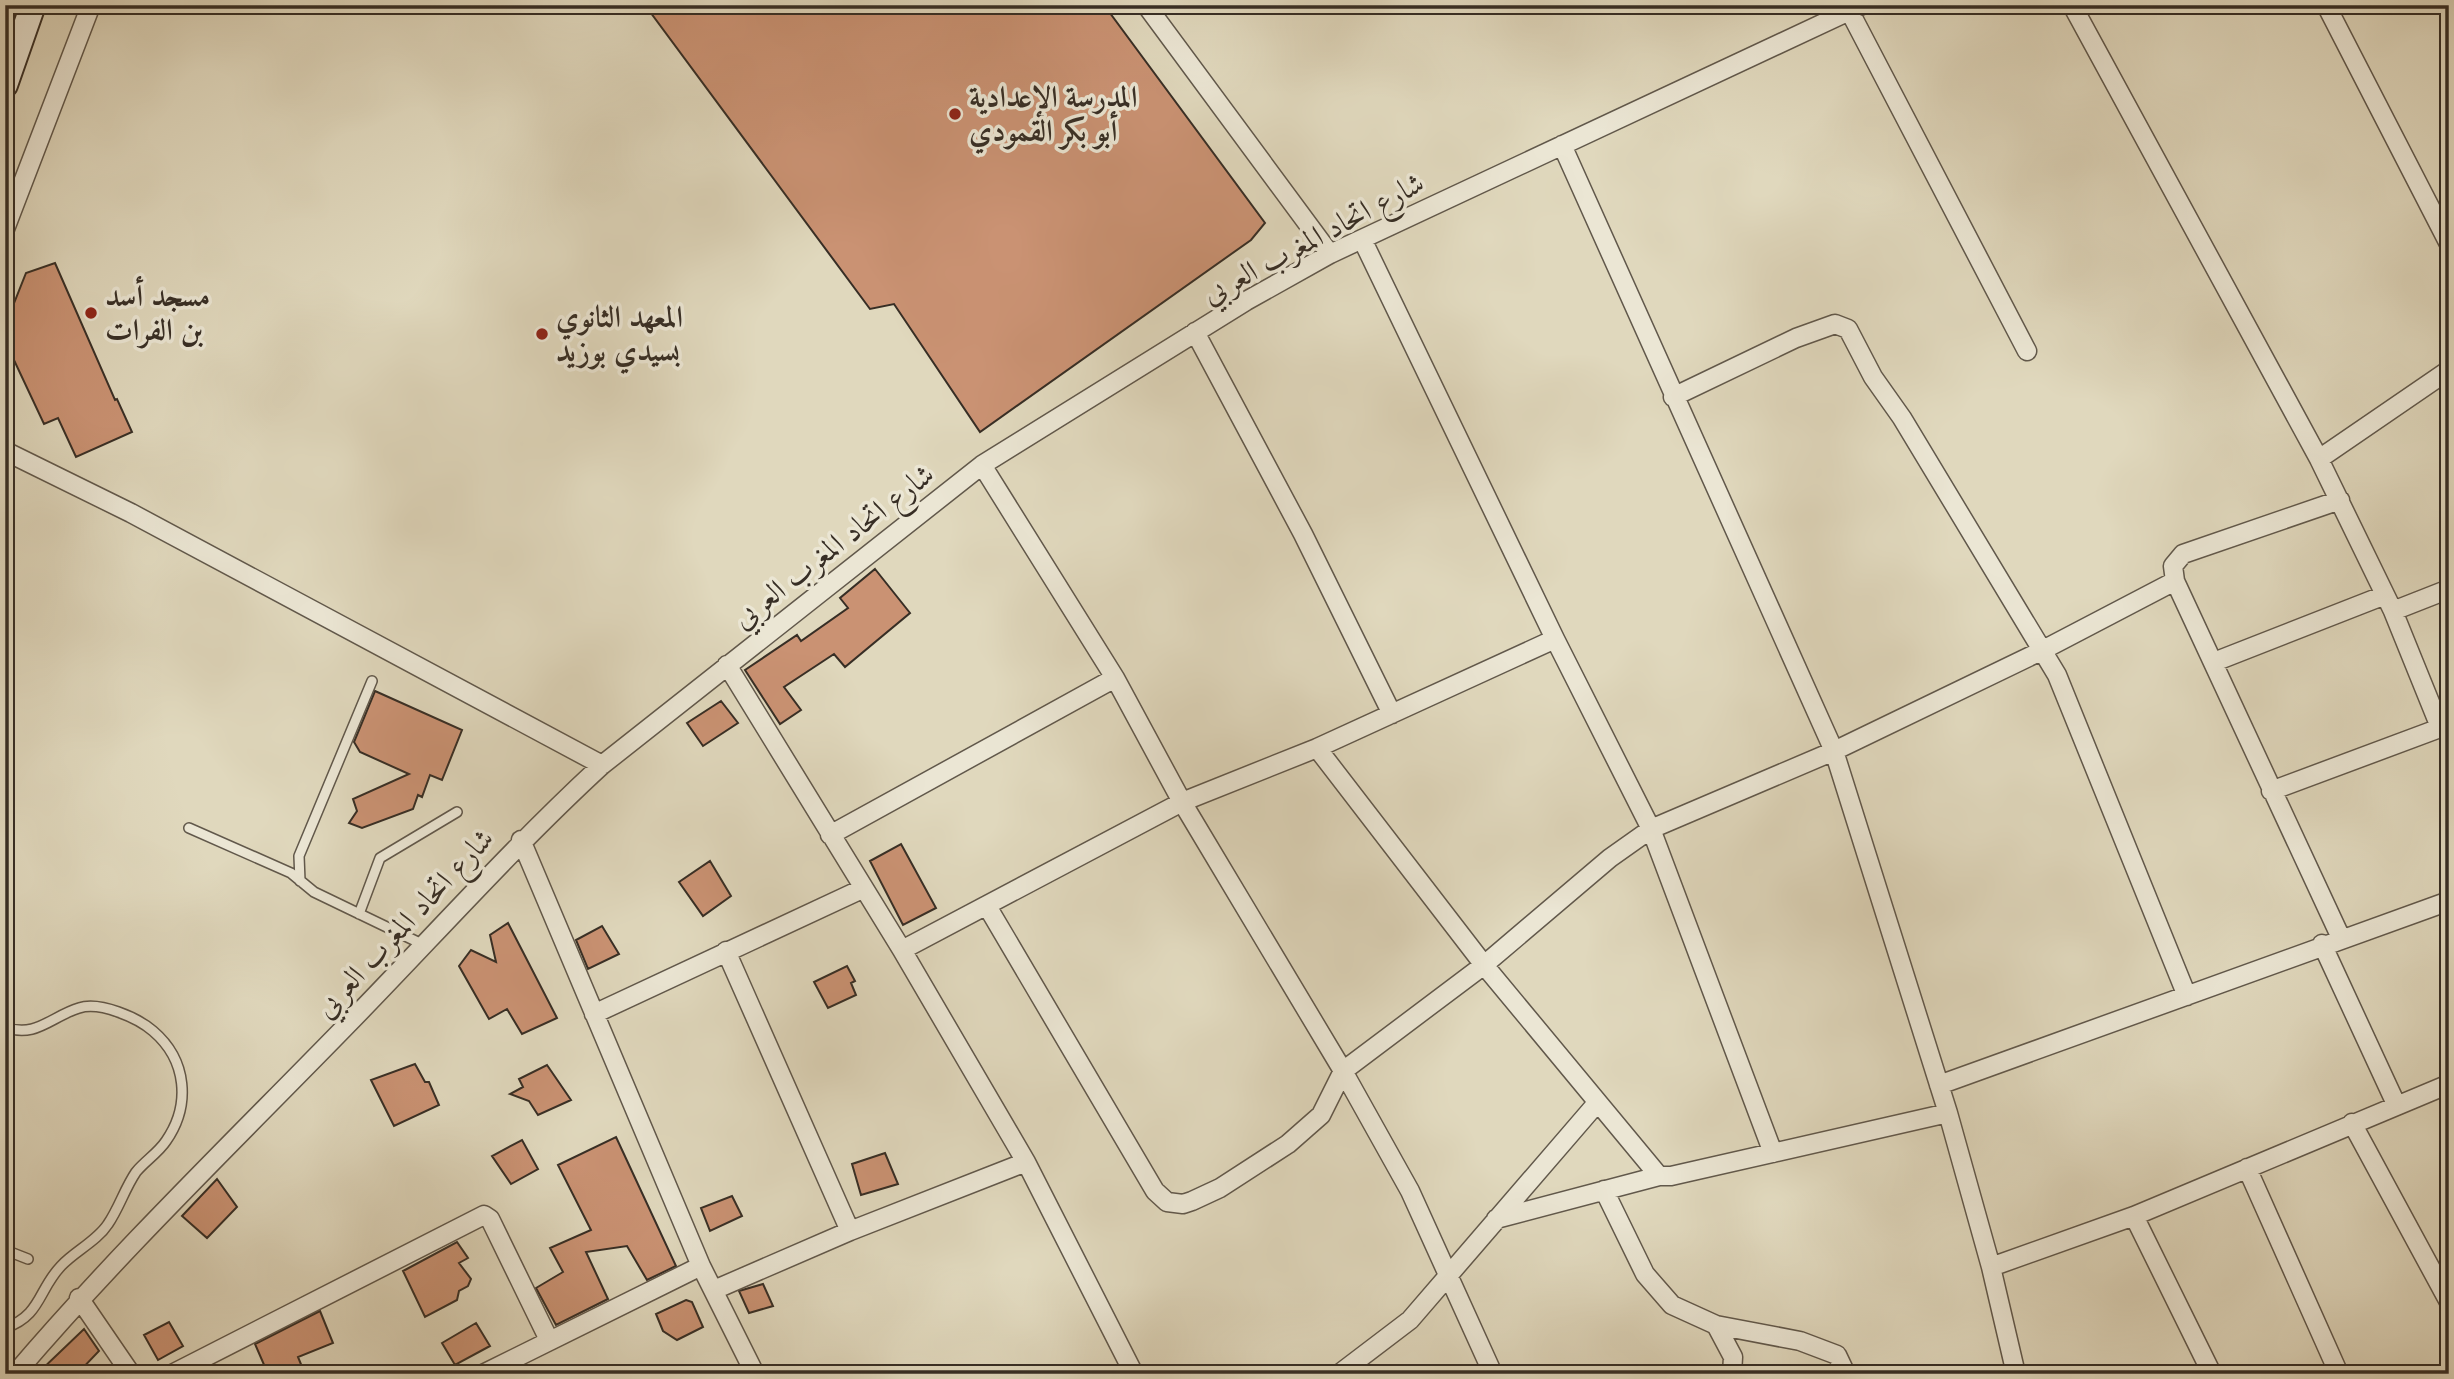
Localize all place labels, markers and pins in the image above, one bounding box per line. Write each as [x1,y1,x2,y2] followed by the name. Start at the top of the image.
[969,77,1137,154] place label: المدرسة الإعدادية أبو بكر القمودي
[947,106,963,122] marker: المدرسة الإعدادية أبو بكر القمودي
[105,275,210,351] place label: مسجد أسد بن الفرات
[556,297,683,374] place label: المعهد الثانوي بسيدي بوزيد
[83,305,99,321] marker: مسجد أسد بن الفرات
[534,326,550,342] marker: المعهد الثانوي بسيدي بوزيد

